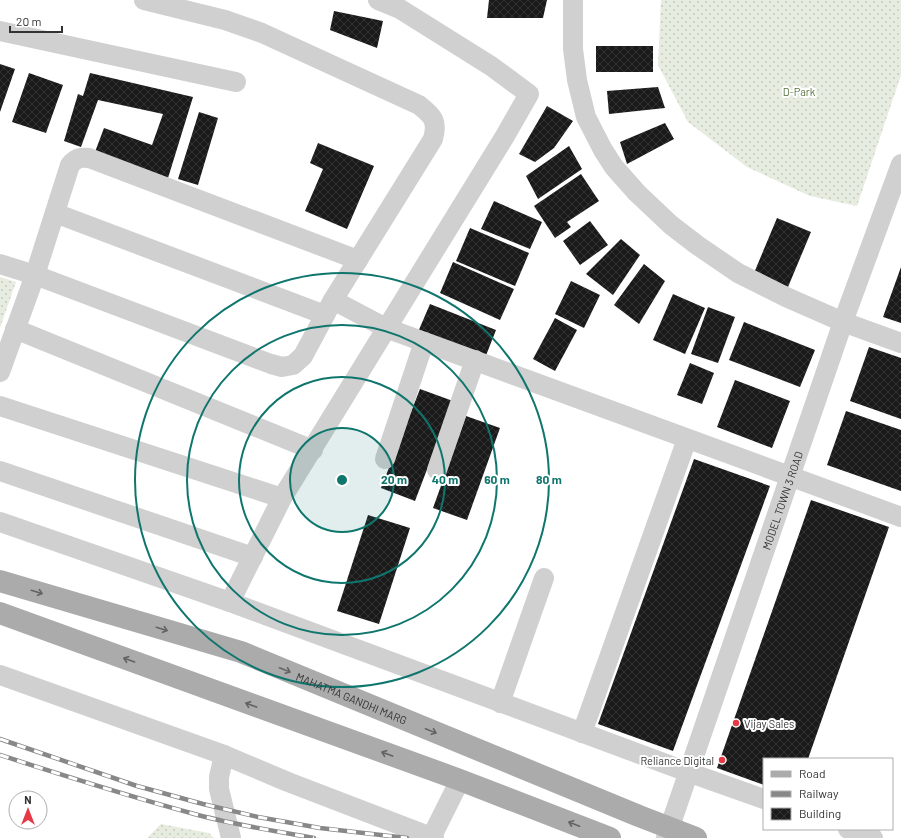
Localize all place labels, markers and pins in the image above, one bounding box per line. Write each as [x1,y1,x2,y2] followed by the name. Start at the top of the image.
[335,473,349,487] centre of rings
[744,717,794,730] place label: Vijay Sales
[731,718,741,728] marker: Vijay Sales
[640,754,714,767] place label: Reliance Digital
[717,755,727,765] marker: Reliance Digital

